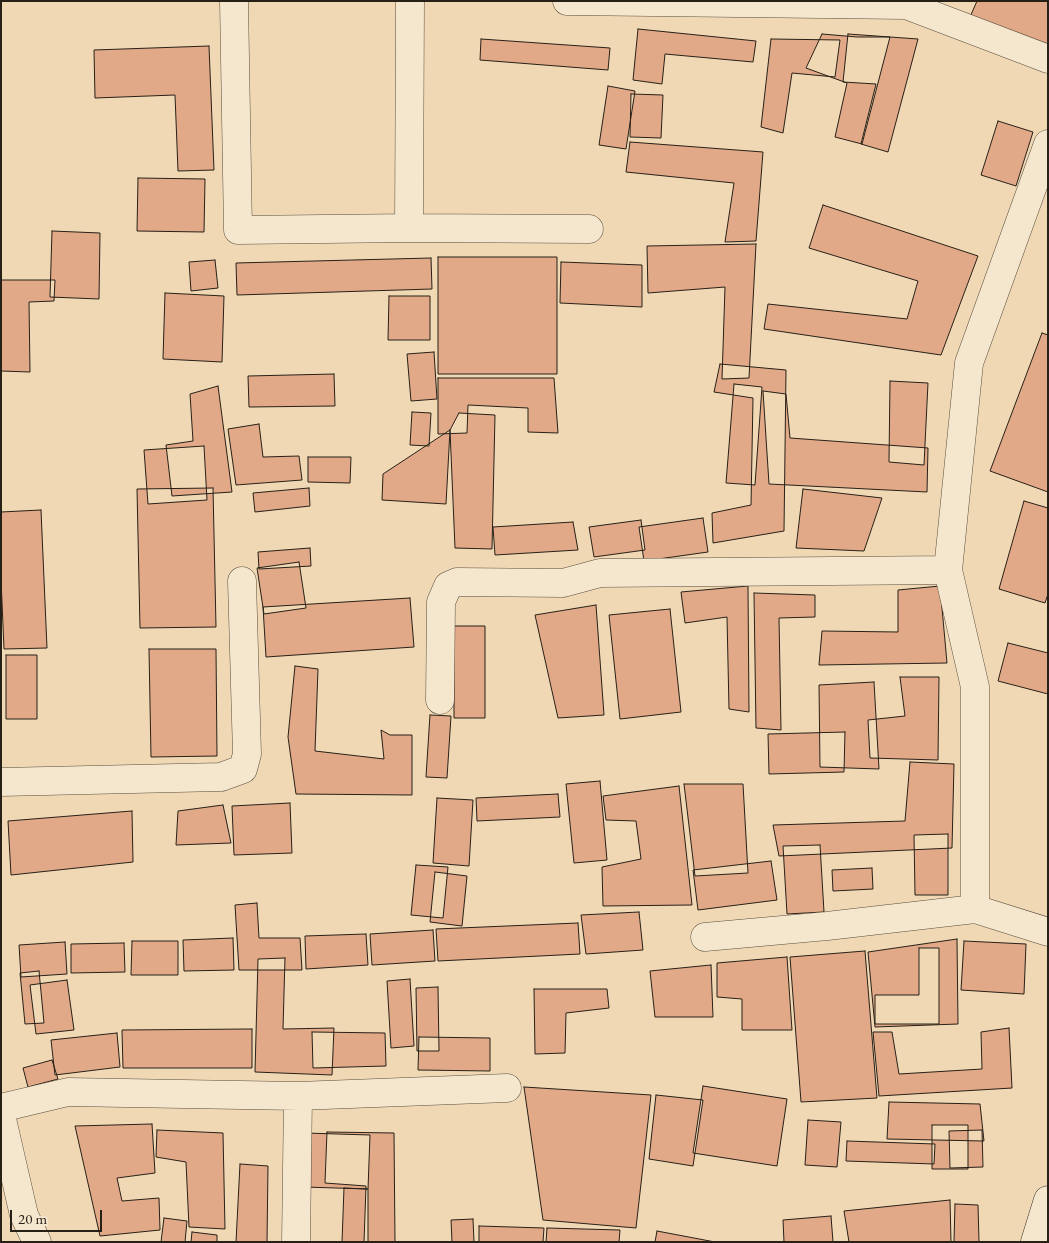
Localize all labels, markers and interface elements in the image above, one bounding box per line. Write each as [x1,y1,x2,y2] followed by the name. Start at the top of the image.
[12,1200,105,1232] scale bar
[18,1209,47,1228] text: 20 m

